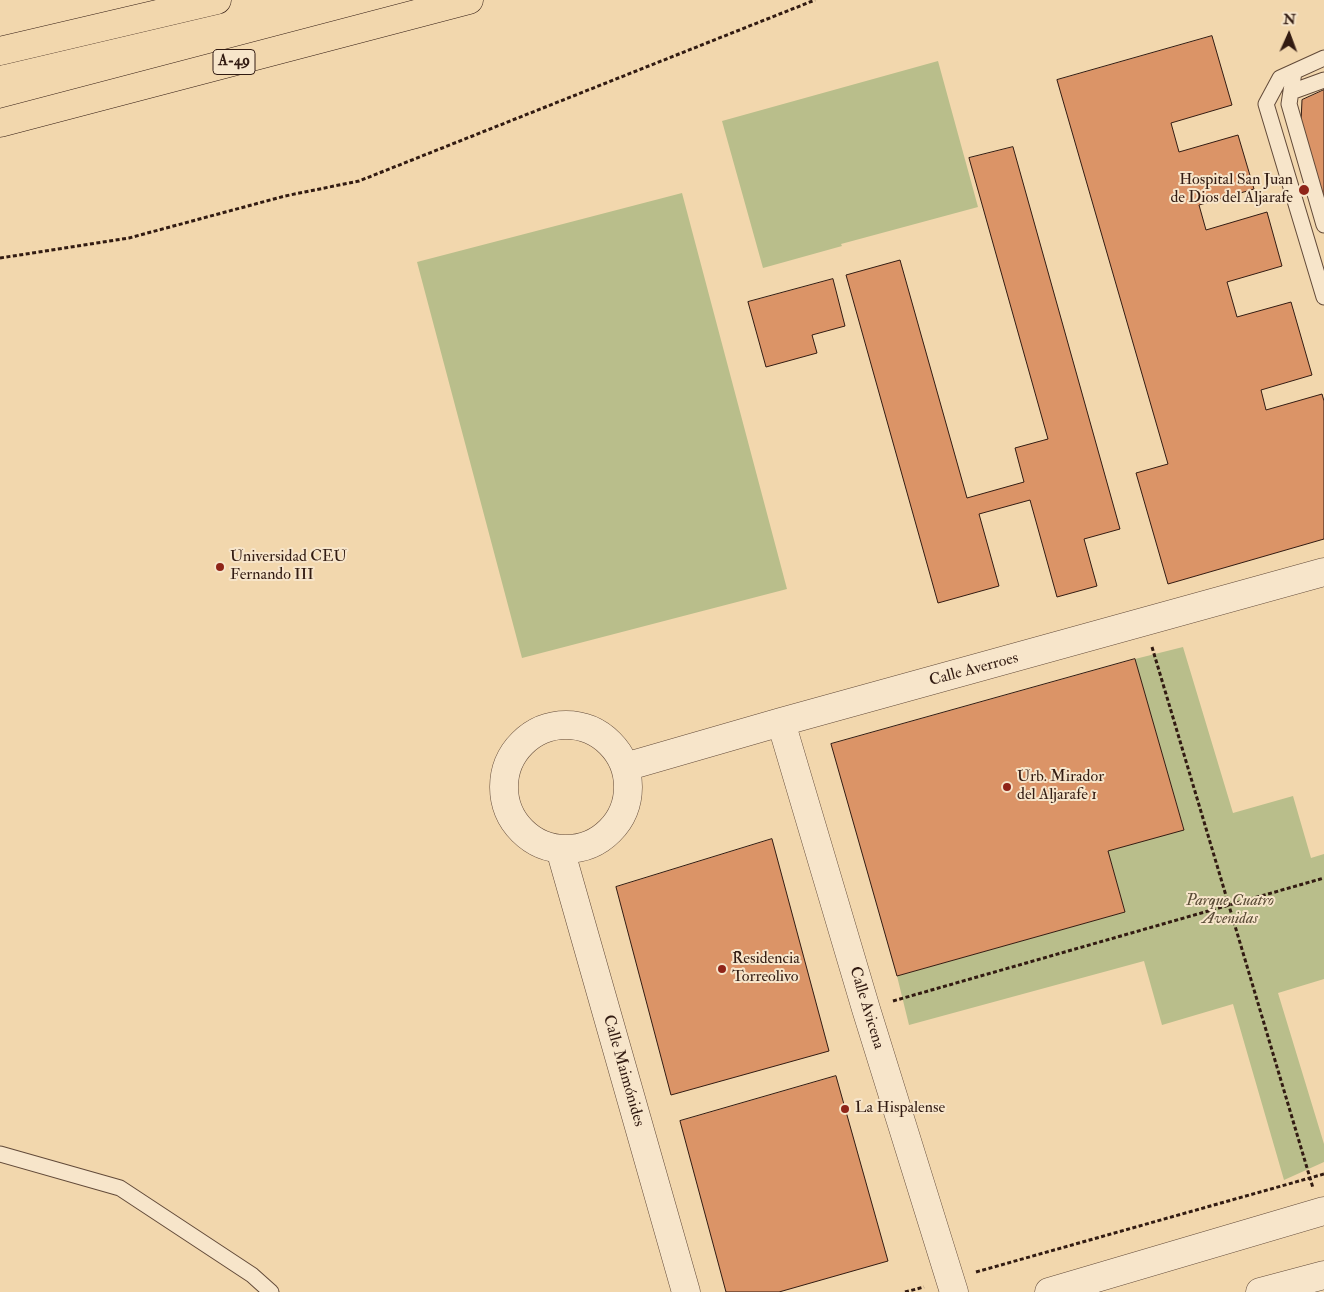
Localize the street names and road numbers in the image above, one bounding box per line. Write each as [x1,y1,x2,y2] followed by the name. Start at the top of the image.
[213,50,255,74] road number: A-49
[927,649,1021,691] street label: Calle Averroes
[844,964,888,1052] street label: Calle Avicena
[598,1013,648,1129] street label: Calle Maimónides

